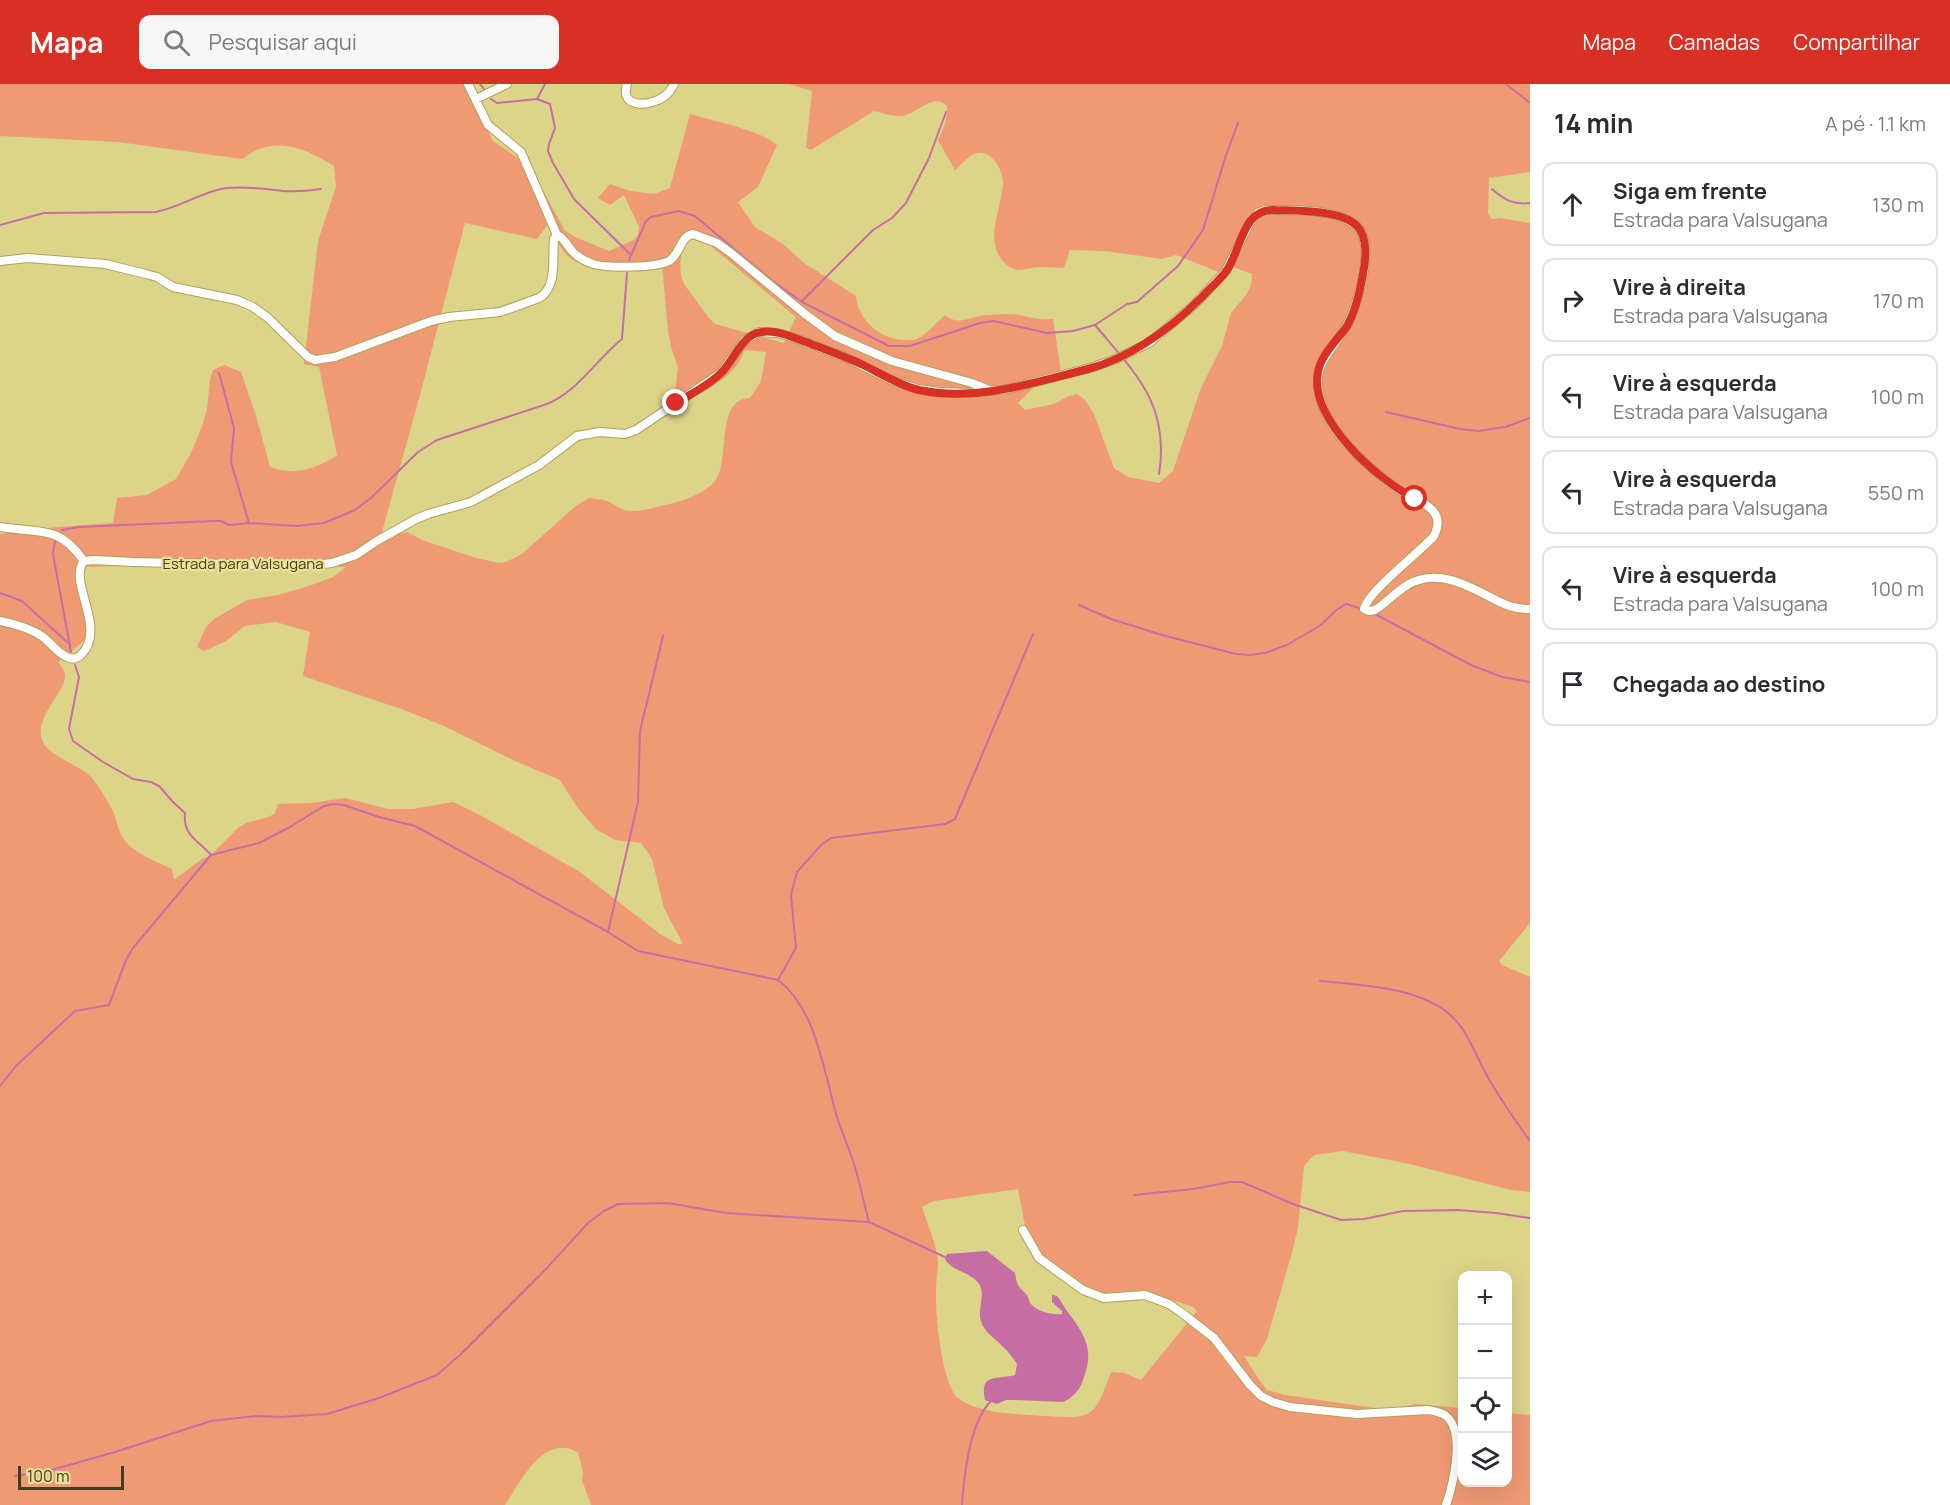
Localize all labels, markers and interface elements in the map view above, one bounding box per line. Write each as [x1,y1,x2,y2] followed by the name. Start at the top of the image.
[139,15,559,69] search box
[30,23,103,61] text: Mapa
[160,26,193,59] icon: search
[208,27,357,57] text: Pesquisar aqui
[1582,28,1636,56] text: Mapa
[1669,28,1760,56] text: Camadas
[1793,28,1920,56] text: Compartilhar
[1554,105,1633,141] text: 14 min
[1825,110,1926,137] text: A pé · 1.1 km
[1613,176,1767,206] text: Siga em frente
[1556,188,1589,221] icon: ahead
[1872,191,1924,218] text: 130 m
[1613,206,1828,233] text: Estrada para Valsugana
[1613,272,1746,302] text: Vire à direita
[1556,284,1589,317] icon: right
[1873,287,1924,314] text: 170 m
[1613,302,1828,329] text: Estrada para Valsugana
[1613,368,1777,398] text: Vire à esquerda
[1556,380,1589,413] icon: left
[1871,383,1924,410] text: 100 m
[662,389,688,415] route end
[1613,398,1828,425] text: Estrada para Valsugana
[1613,464,1777,494] text: Vire à esquerda
[1556,476,1589,509] icon: left
[1868,479,1924,506] text: 550 m
[1401,485,1427,511] route start
[1613,494,1828,521] text: Estrada para Valsugana
[162,553,324,574] street label: Estrada para Valsugana
[1613,560,1777,590] text: Vire à esquerda
[1556,572,1589,605] icon: left
[1871,575,1924,602] text: 100 m
[1613,590,1828,617] text: Estrada para Valsugana
[1556,668,1589,701] icon: arrive
[1613,669,1825,699] text: Chegada ao destino
[1458,1271,1512,1487] map controls
[1458,1271,1512,1325] button: +
[1458,1325,1512,1379] button: −
[1458,1379,1512,1433] button: locate
[1458,1433,1512,1487] button: layers
[18,1463,124,1490] scale bar
[27,1465,70,1487] text: 100 m

